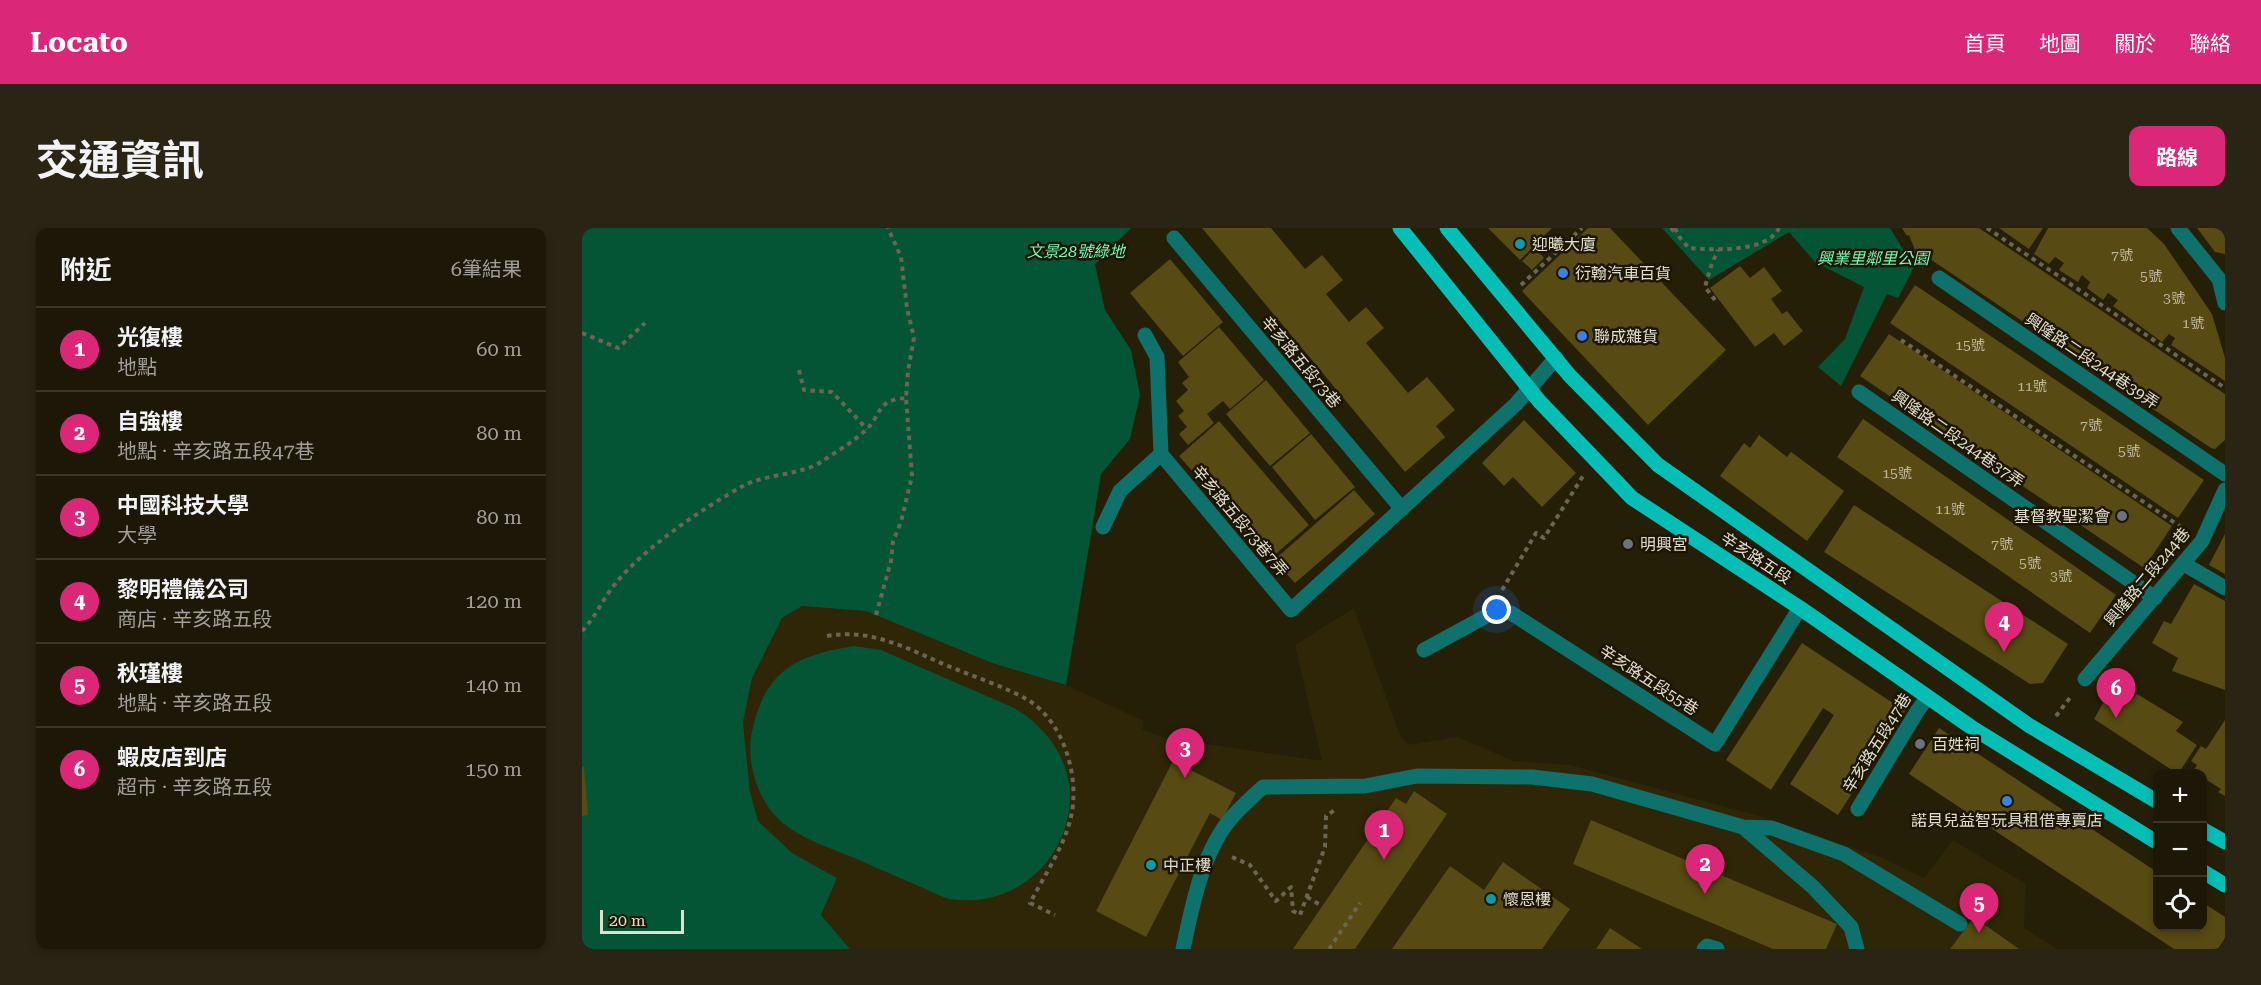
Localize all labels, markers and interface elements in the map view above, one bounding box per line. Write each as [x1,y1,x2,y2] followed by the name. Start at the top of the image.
[30,26,128,59] text: Locato
[1964,32,2006,56] text: 首頁
[2039,32,2081,56] text: 地圖
[2114,32,2156,56] text: 關於
[2189,32,2231,56] text: 聯絡
[2129,126,2225,186] button: 路線
[36,136,204,185] text: 交通資訊
[1532,235,1596,254] place label: 迎曦大廈
[1513,237,1527,251] marker: 迎曦大廈
[1027,242,1127,261] park label: 文景28號綠地
[2111,247,2133,263] house number: 7號
[1817,249,1931,268] park label: 興業里鄰里公園
[60,255,112,285] text: 附近
[451,257,522,281] text: 6筆結果
[1575,264,1671,283] place label: 衍翰汽車百貨
[1556,266,1570,280] marker: 衍翰汽車百貨
[2140,268,2162,284] house number: 5號
[2163,290,2185,306] house number: 3號
[2022,309,2162,413] street label: 興隆路二段244巷39弄
[1257,312,1345,412] street label: 辛亥路五段73巷
[2182,315,2204,331] house number: 1號
[117,325,183,350] text: 光復樓
[1594,327,1658,346] place label: 聯成雜貨
[1575,329,1589,343] marker: 聯成雜貨
[74,337,85,361] text: 1
[476,337,522,361] text: 60 m
[1955,337,1985,353] house number: 15號
[117,355,157,379] text: 地點
[2017,378,2047,394] house number: 11號
[1888,386,2028,492] street label: 興隆路二段244巷37弄
[117,409,183,434] text: 自強樓
[2080,417,2102,433] house number: 7號
[74,421,85,445] text: 2
[476,421,522,445] text: 80 m
[117,439,315,463] text: 地點 · 辛亥路五段47巷
[2118,443,2140,459] house number: 5號
[1188,462,1292,580] street label: 辛亥路五段73巷7弄
[1882,465,1912,481] house number: 15號
[117,493,249,518] text: 中國科技大學
[1935,501,1965,517] house number: 11號
[74,505,85,529] text: 3
[476,505,522,529] text: 80 m
[2014,507,2110,526] place label: 基督教聖潔會
[2115,509,2129,523] marker: 基督教聖潔會
[117,523,157,547] text: 大學
[2100,524,2194,630] street label: 興隆路二段244巷
[1717,528,1795,588] street label: 辛亥路五段
[1640,535,1688,554] place label: 明興宮
[1991,536,2013,552] house number: 7號
[1621,537,1635,551] marker: 明興宮
[2019,555,2041,571] house number: 5號
[2050,568,2072,584] house number: 3號
[117,577,249,602] text: 黎明禮儀公司
[74,589,85,613] text: 4
[465,589,522,613] text: 120 m
[1482,595,1511,624] your location
[1984,602,2024,652] pin: 4
[117,607,272,631] text: 商店 · 辛亥路五段
[1596,641,1702,719] street label: 辛亥路五段55巷
[117,661,183,686] text: 秋瑾樓
[2096,668,2135,718] pin: 6
[74,673,85,697] text: 5
[465,673,522,697] text: 140 m
[1839,690,1915,796] street label: 辛亥路五段47巷
[117,691,272,715] text: 地點 · 辛亥路五段
[1166,728,1204,778] pin: 3
[1932,735,1980,754] place label: 百姓祠
[1913,737,1927,751] marker: 百姓祠
[117,745,227,770] text: 蝦皮店到店
[74,757,85,781] text: 6
[465,757,522,781] text: 150 m
[2153,769,2207,931] map controls
[2153,769,2207,823] button: +
[117,775,272,799] text: 超市 · 辛亥路五段
[2000,794,2014,808] marker: 諾貝兒益智玩具租借專賣店
[1364,810,1404,860] pin: 1
[1911,811,2103,830] place label: 諾貝兒益智玩具租借專賣店
[2153,823,2207,877] button: −
[1686,844,1724,894] pin: 2
[1163,856,1211,875] place label: 中正樓
[1144,858,1158,872] marker: 中正樓
[2153,877,2207,931] button: locate
[1960,884,1998,933] pin: 5
[1503,890,1551,909] place label: 懷恩樓
[1484,892,1498,906] marker: 懷恩樓
[600,907,684,934] scale bar
[609,911,646,930] text: 20 m

